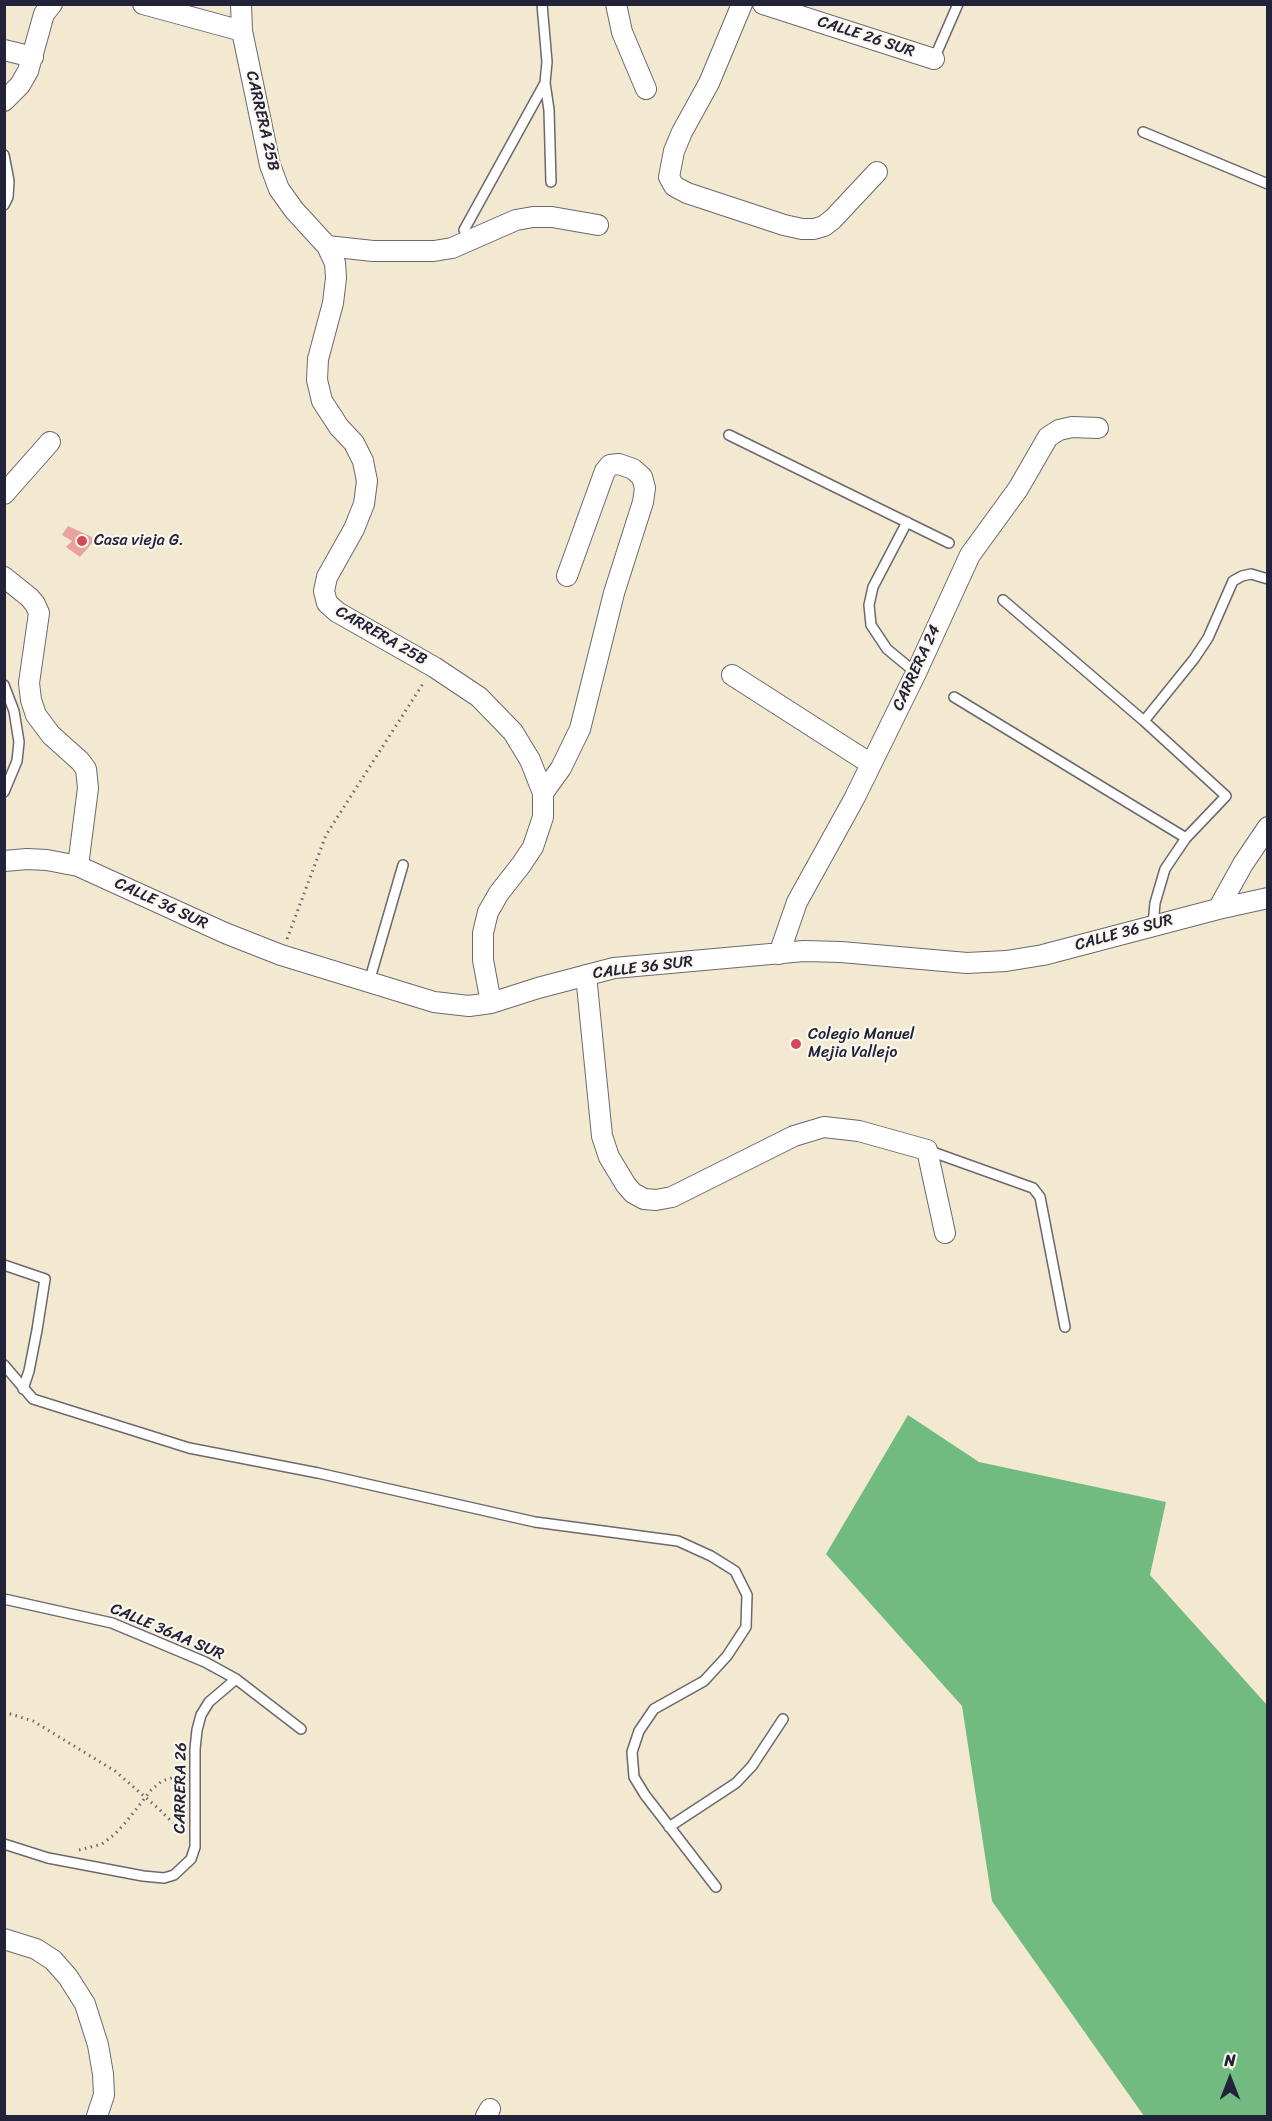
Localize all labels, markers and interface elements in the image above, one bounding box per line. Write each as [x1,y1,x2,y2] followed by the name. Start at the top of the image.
[815,12,917,62] street label: CALLE 26 SUR
[241,69,283,173] street label: CARRERA 25B
[94,531,184,551] place label: Casa vieja G.
[75,534,89,548] marker: Casa vieja G.
[332,602,430,670] street label: CARRERA 25B
[889,622,945,714] street label: CARRERA 24
[111,874,211,934] street label: CALLE 36 SUR
[1073,911,1175,955] street label: CALLE 36 SUR
[592,952,694,984] street label: CALLE 36 SUR
[808,1025,914,1063] place label: Colegio Manuel Mejia Vallejo
[789,1037,803,1051] marker: Colegio Manuel Mejia Vallejo
[107,1599,227,1665] street label: CALLE 36AA SUR
[171,1742,191,1834] street label: CARRERA 26
[1224,2046,1236,2075] text: N
[1200,2049,1260,2109] north arrow

